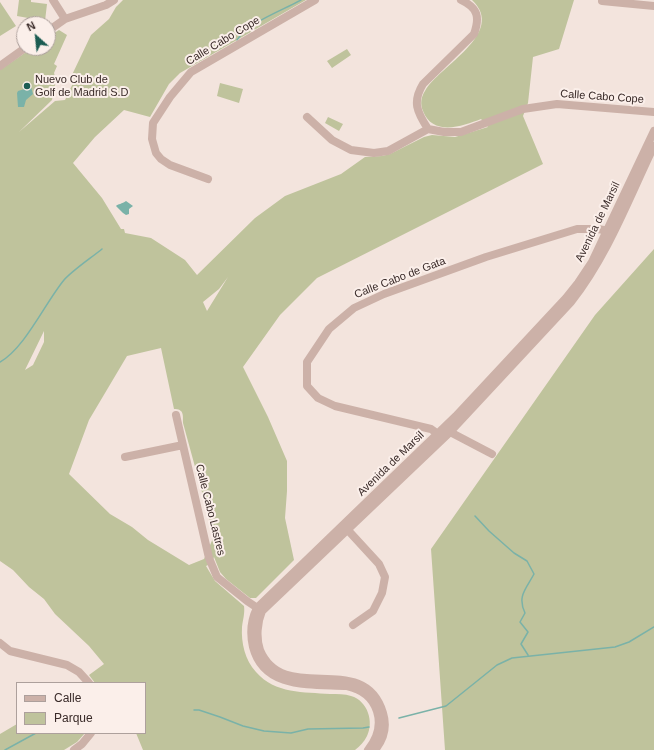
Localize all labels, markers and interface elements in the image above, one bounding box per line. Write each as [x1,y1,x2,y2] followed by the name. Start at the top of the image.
[184,14,262,68] street label: Calle Cabo Cope
[16,16,56,56] north arrow
[25,19,37,33] text: N
[35,73,129,99] place label: Nuevo Club de Golf de Madrid S.D
[22,81,32,91] marker: Nuevo Club de Golf de Madrid S.D
[560,87,644,107] street label: Calle Cabo Cope
[573,180,623,264] street label: Avenida de Marsil
[353,255,447,301] street label: Calle Cabo de Gata
[355,429,427,499] street label: Avenida de Marsil
[192,463,228,557] street label: Calle Cabo Lastres
[16,682,146,734] legend
[54,691,81,705] text: Calle
[54,711,93,725] text: Parque

